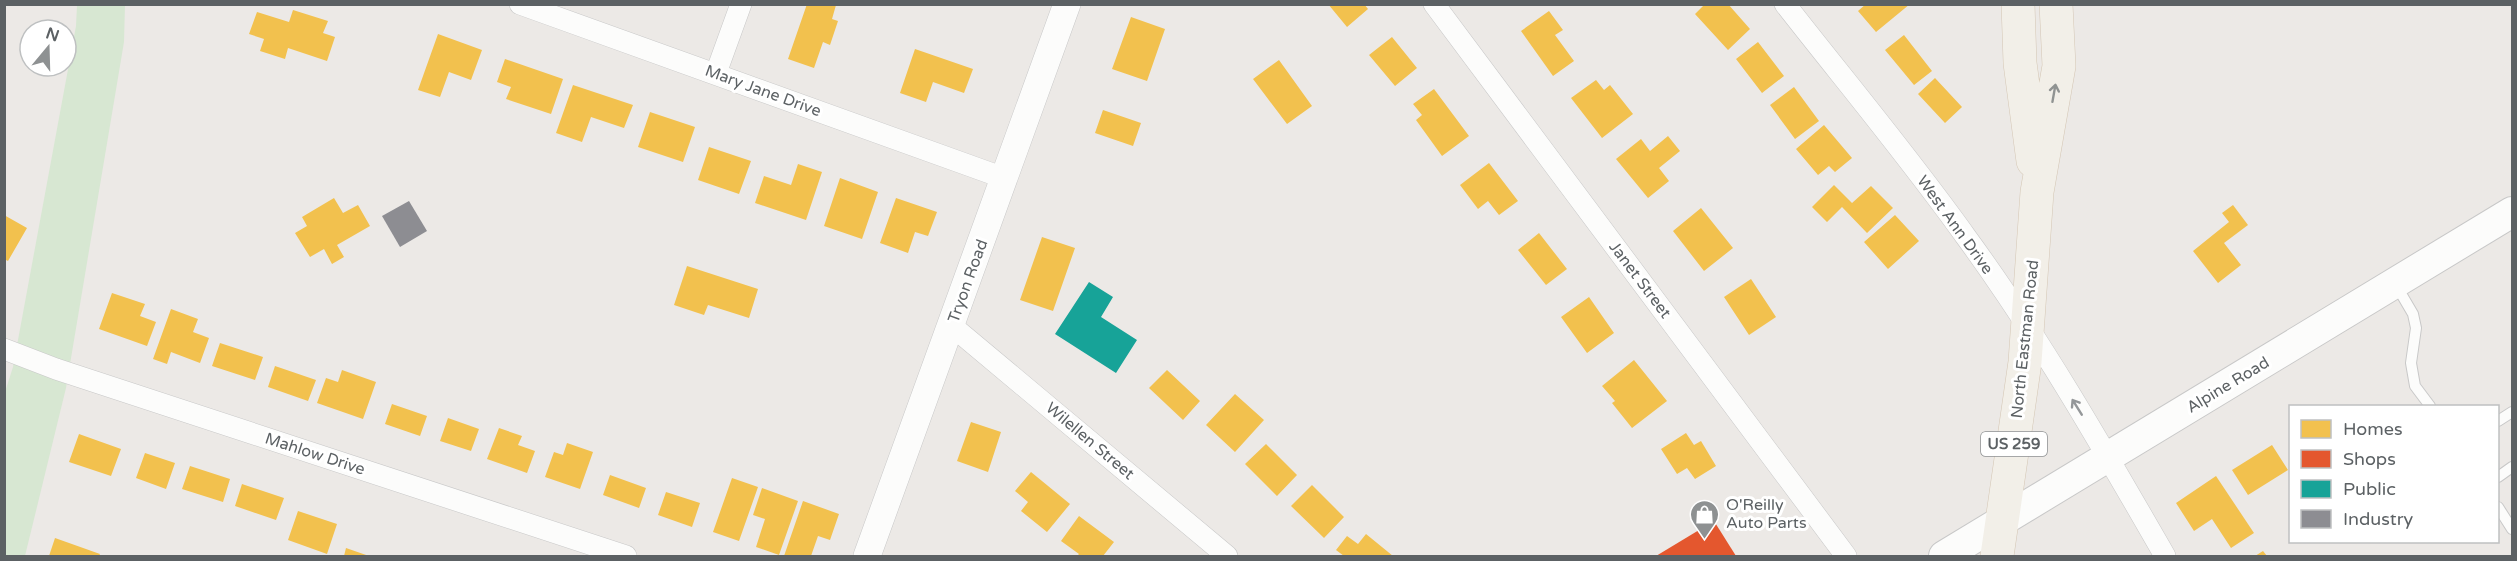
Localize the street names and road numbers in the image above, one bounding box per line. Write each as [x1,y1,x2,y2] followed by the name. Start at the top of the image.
[702,61,824,121] street label: Mary Jane Drive
[1912,172,1998,278] street label: West Ann Drive
[944,237,992,325] street label: Tryon Road
[1605,238,1675,322] street label: Janet Street
[2007,259,2043,419] street label: North Eastman Road
[2183,352,2273,418] street label: Alpine Road
[1042,398,1138,484] street label: Wilellen Street
[262,428,368,480] street label: Mahlow Drive
[1981,432,2047,456] road number: US 259

